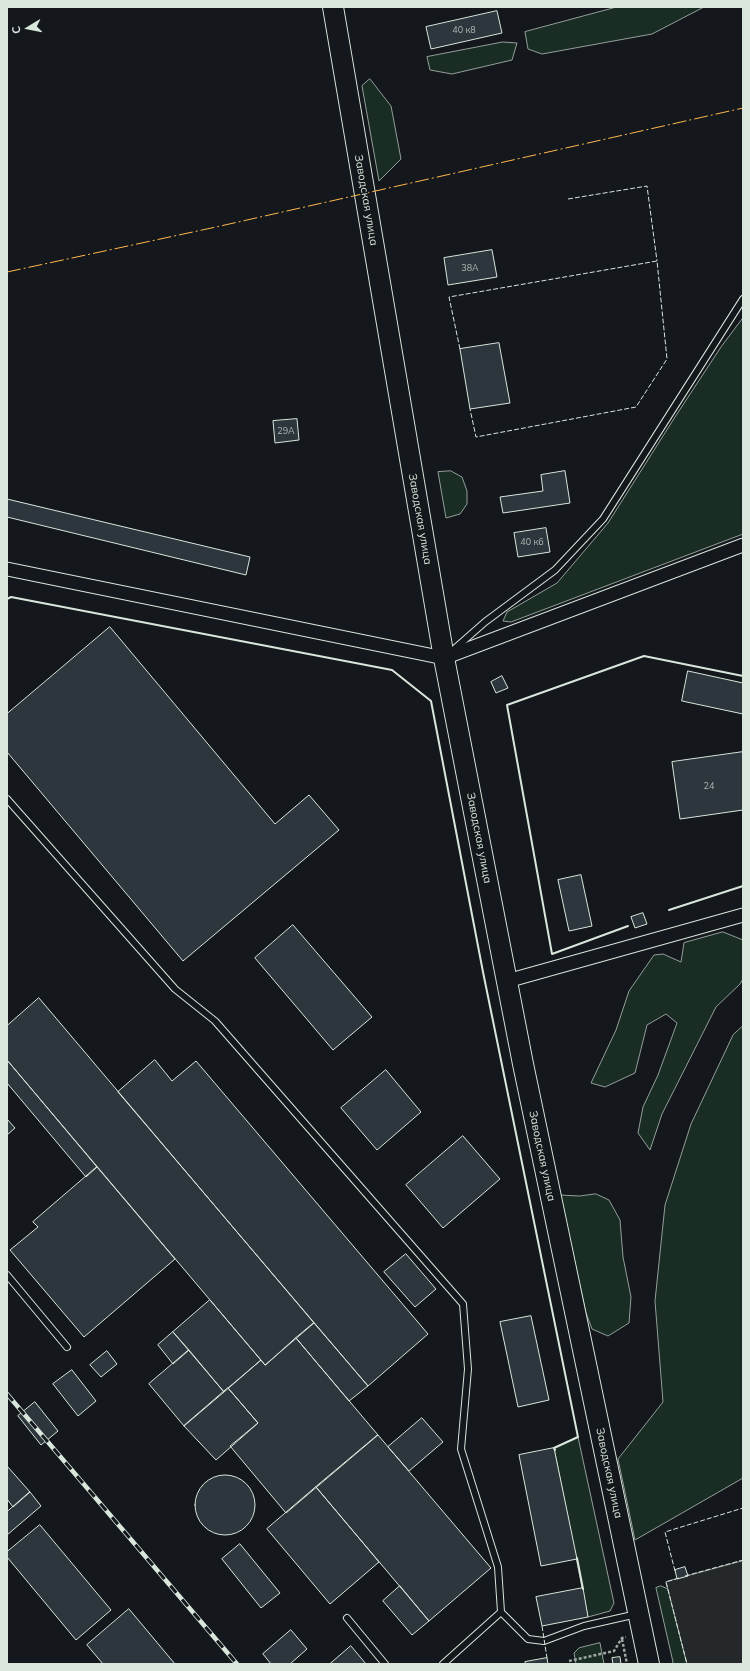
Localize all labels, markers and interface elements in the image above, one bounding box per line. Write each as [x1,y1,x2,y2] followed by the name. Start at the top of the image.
[8,8,48,48] north arrow
[9,25,24,35] text: С
[452,25,476,35] house number: 40 к8
[351,153,381,247] street label: Заводская улица
[461,263,479,273] house number: 38А
[277,426,295,436] house number: 29А
[405,472,435,566] street label: Заводская улица
[520,537,544,547] house number: 40 к6
[704,781,714,791] house number: 24
[464,791,494,885] street label: Заводская улица
[526,1110,558,1202] street label: Заводская улица
[593,1427,625,1519] street label: Заводская улица

